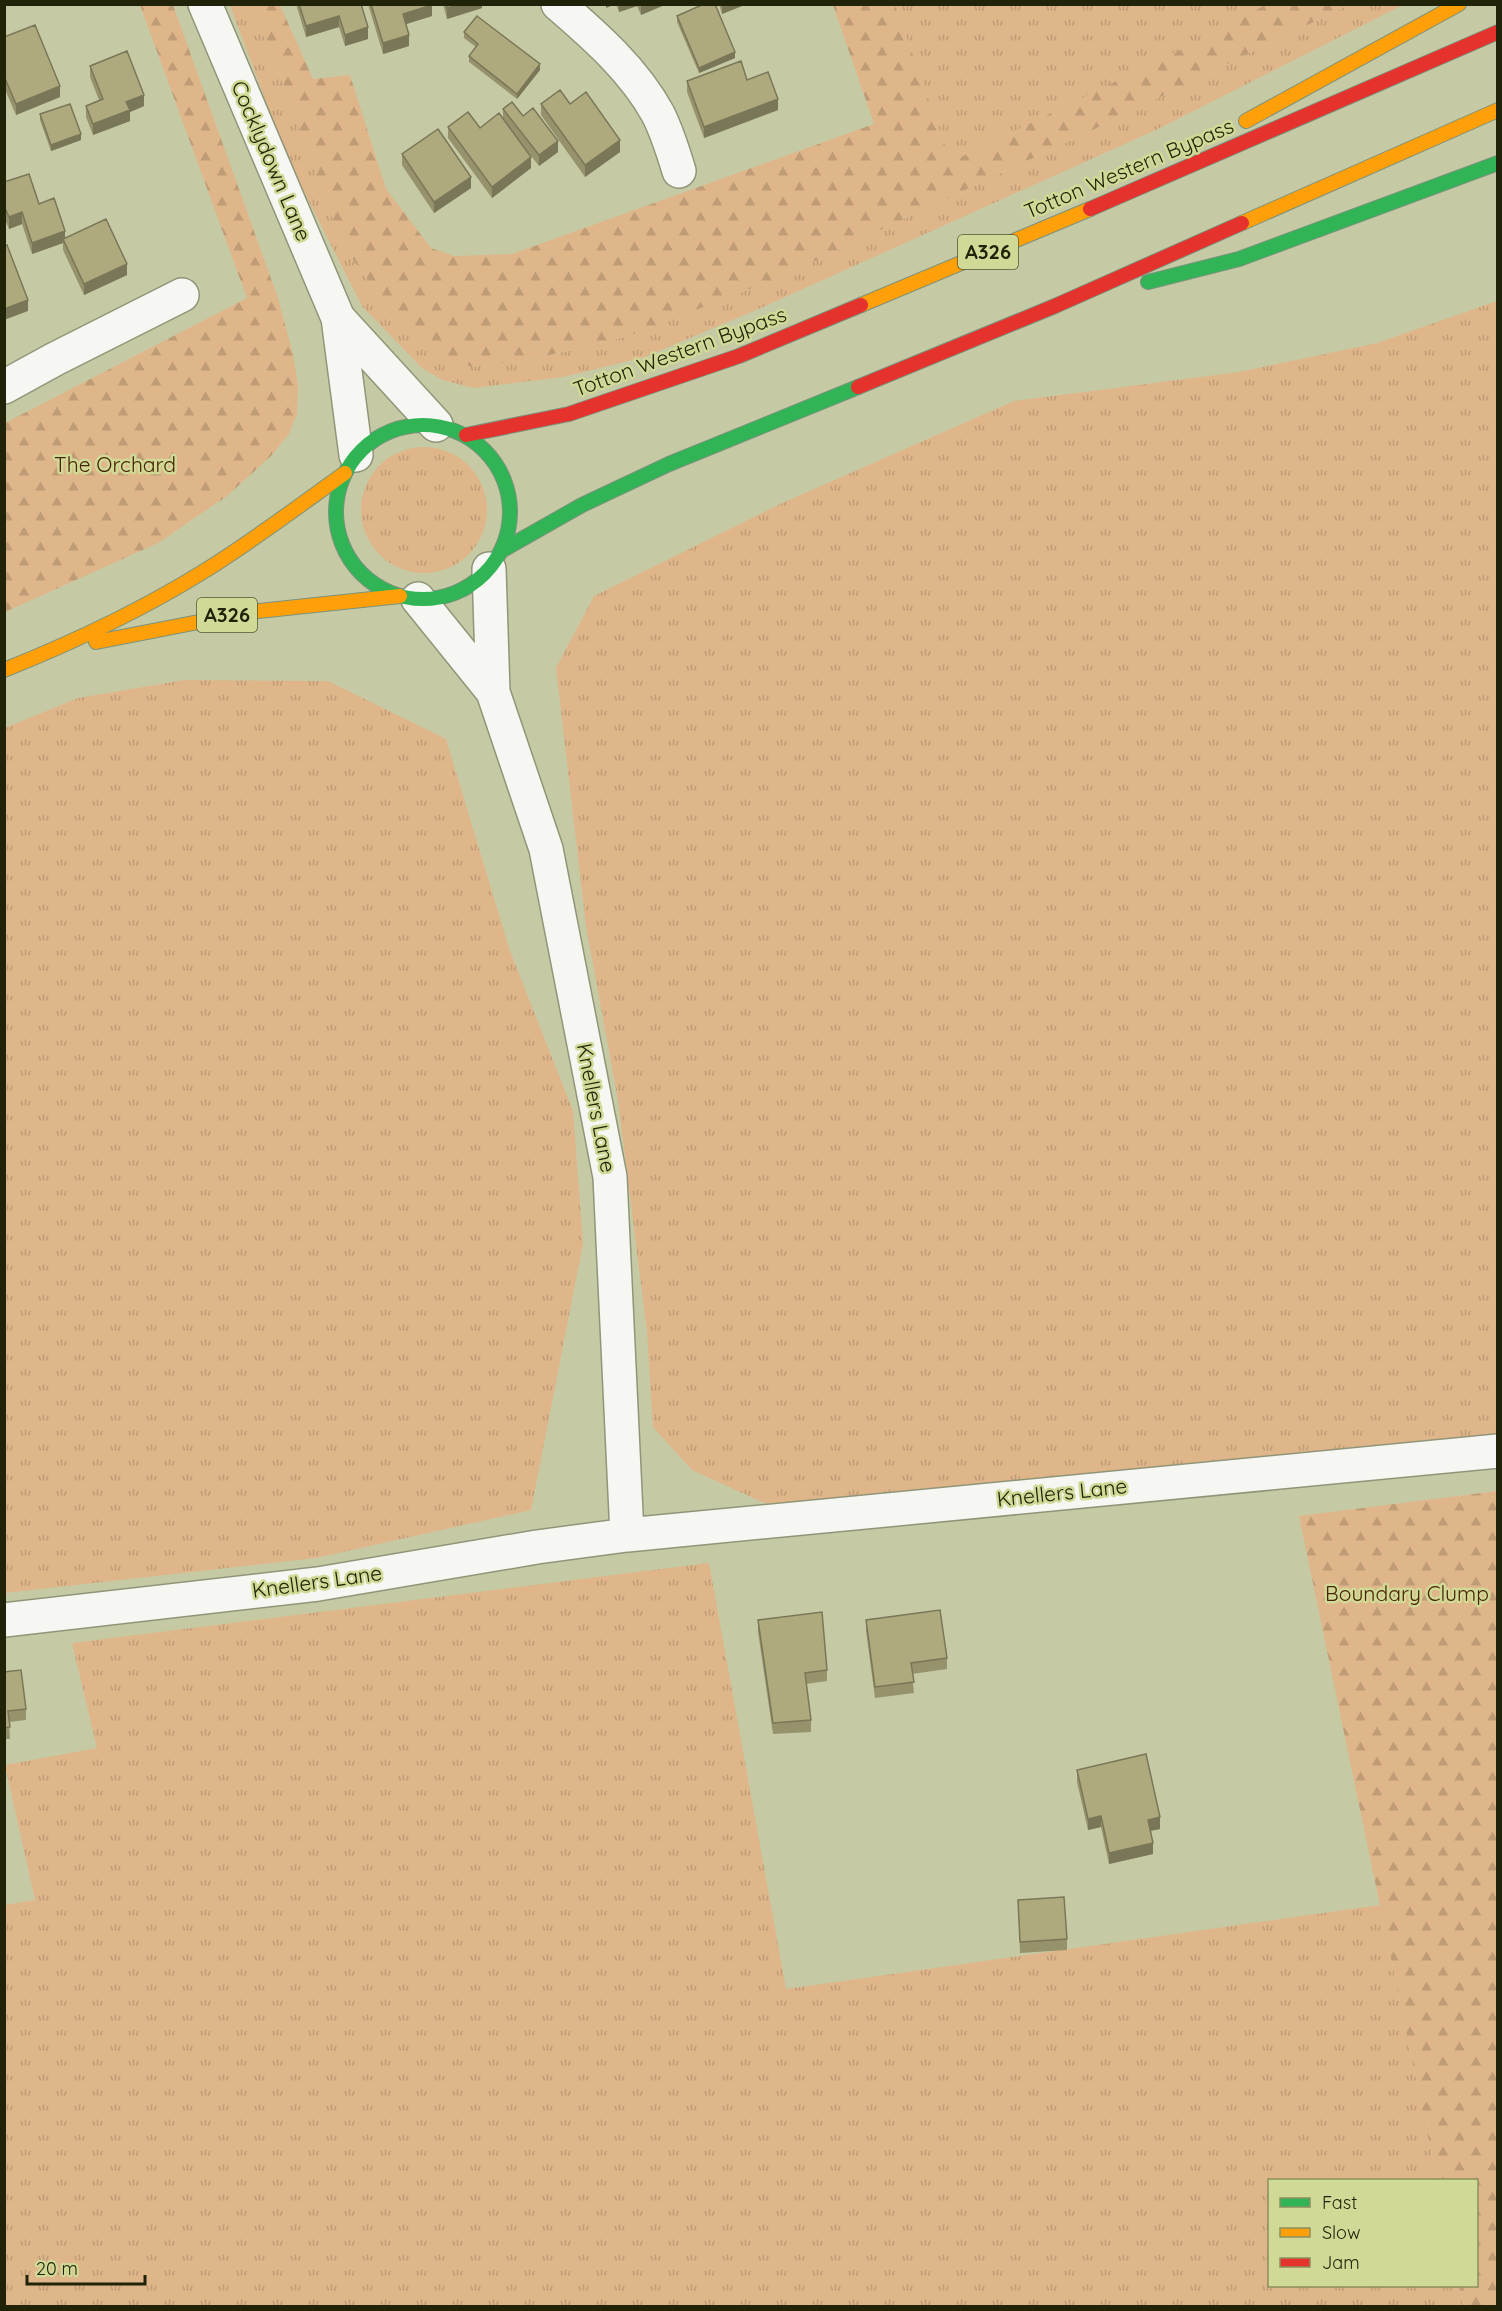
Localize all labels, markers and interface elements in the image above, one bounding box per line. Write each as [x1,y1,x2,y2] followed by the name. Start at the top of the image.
[226,76,317,245] street label: Cocklydown Lane
[1020,112,1237,224] street label: Totton Western Bypass
[958,235,1018,269] road number: A326
[570,300,790,402] street label: Totton Western Bypass
[54,451,176,477] park label: The Orchard
[197,598,257,632] road number: A326
[572,1041,622,1175] street label: Knellers Lane
[995,1472,1128,1512] street label: Knellers Lane
[250,1559,383,1603] street label: Knellers Lane
[1325,1580,1489,1606] park label: Boundary Clump
[1268,2179,1478,2287] legend
[1322,2191,1357,2214] text: Fast
[1322,2221,1360,2244] text: Slow
[27,2248,146,2286] scale bar
[1322,2251,1360,2274] text: Jam
[36,2257,78,2280] text: 20 m

